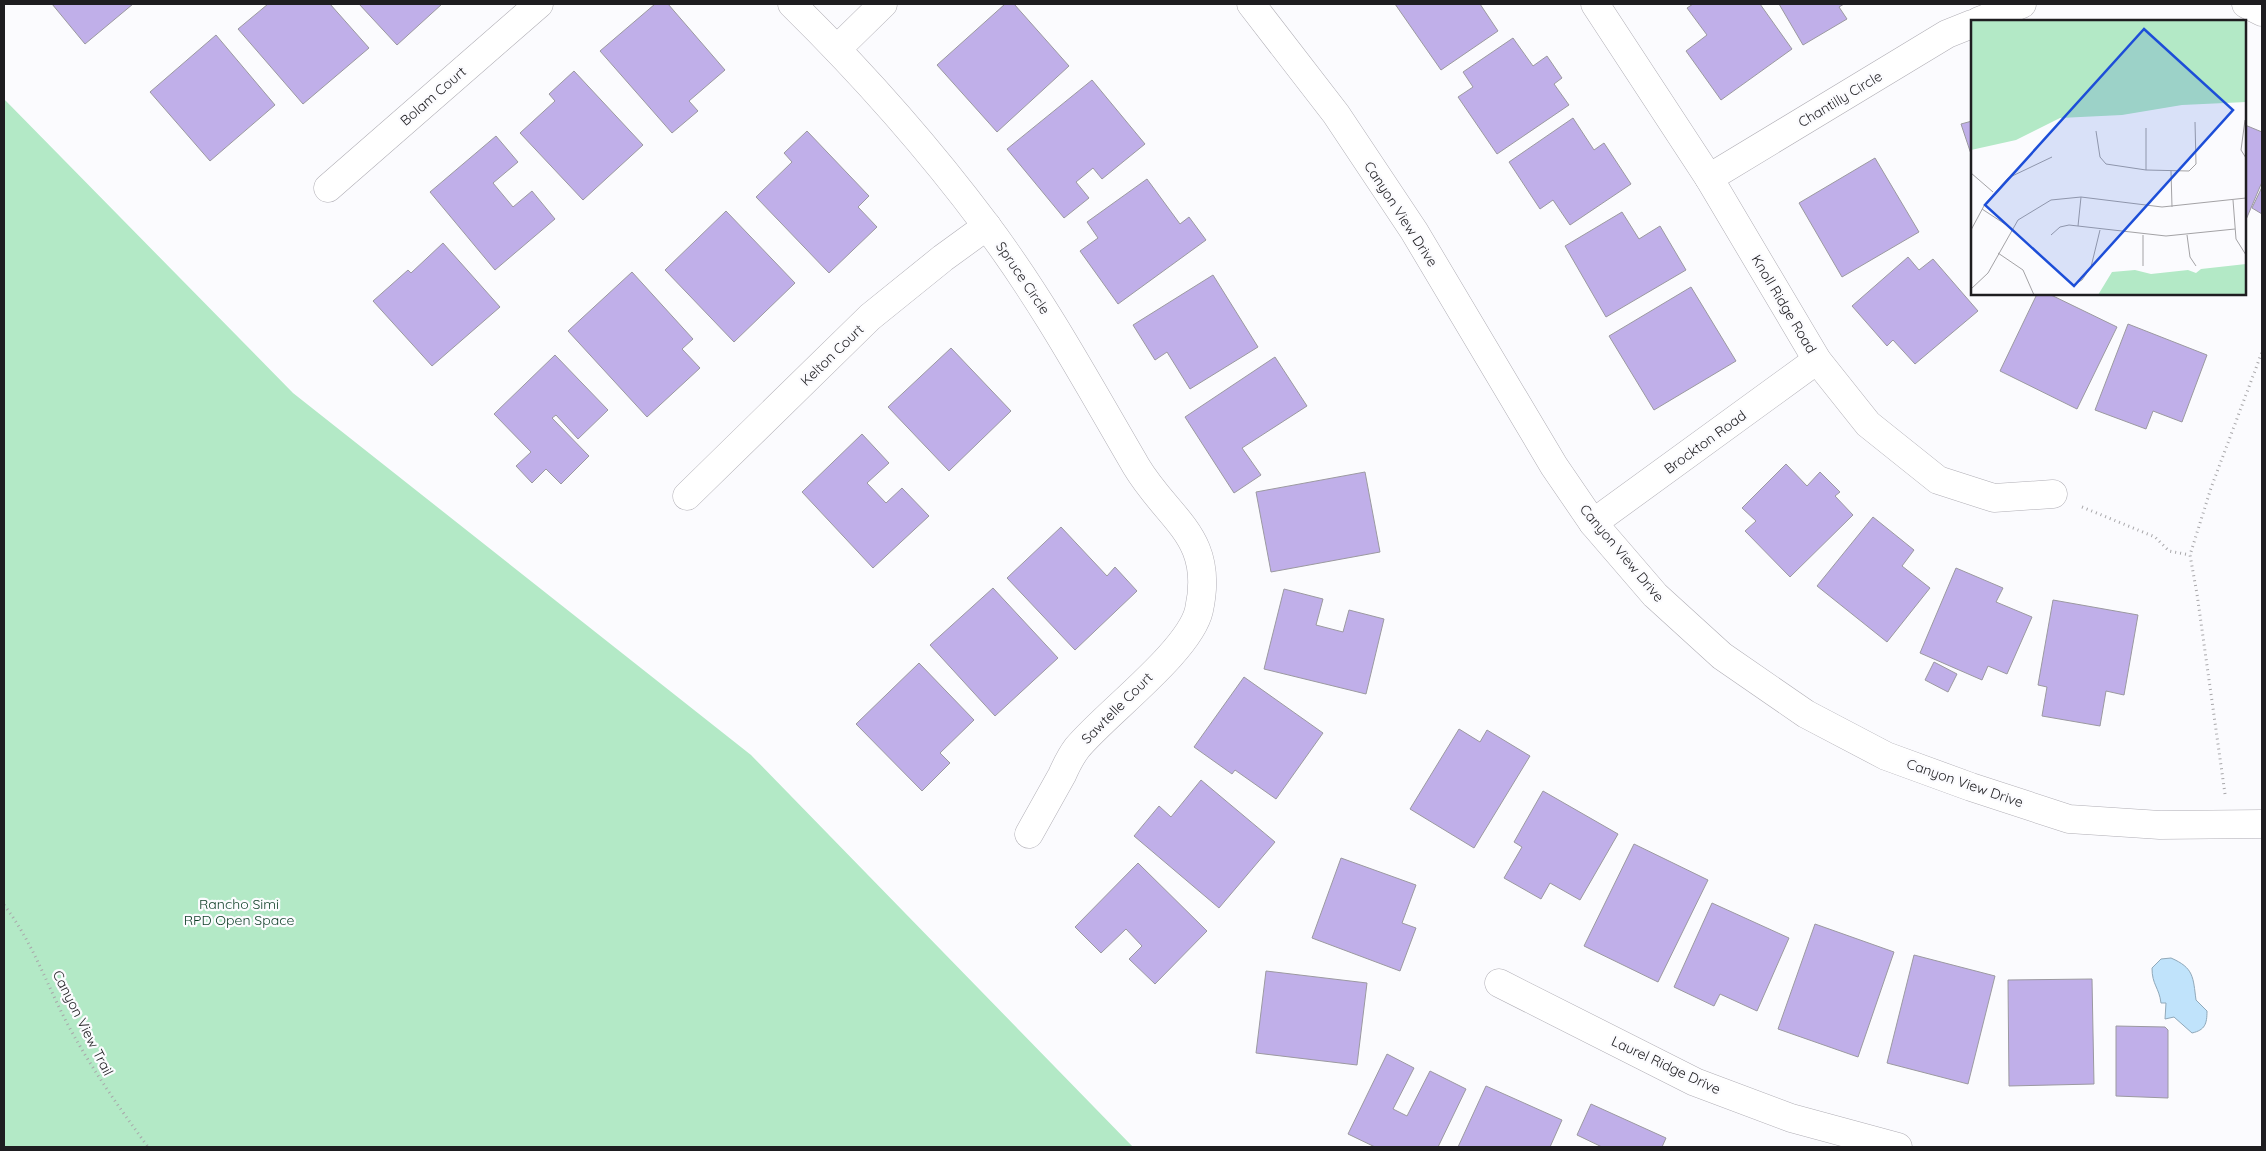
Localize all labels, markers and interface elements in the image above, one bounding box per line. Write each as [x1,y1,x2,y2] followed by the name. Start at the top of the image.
[1971,20,2246,295] inset map
[396,62,470,130] street label: Bolam Court
[1795,67,1885,131] street label: Chantilly Circle
[1360,158,1442,270] street label: Canyon View Drive
[992,238,1054,318] street label: Spruce Circle
[1747,251,1821,357] street label: Knoll Ridge Road
[797,320,868,390] street label: Kelton Court
[1660,406,1750,478] street label: Brockton Road
[1576,500,1668,606] street label: Canyon View Drive
[1077,668,1157,748] street label: Sawtelle Court
[1904,755,2026,811] street label: Canyon View Drive
[184,895,294,929] park label: Rancho Simi RPD Open Space
[49,967,117,1079] street label: Canyon View Trail
[1608,1032,1724,1098] street label: Laurel Ridge Drive

